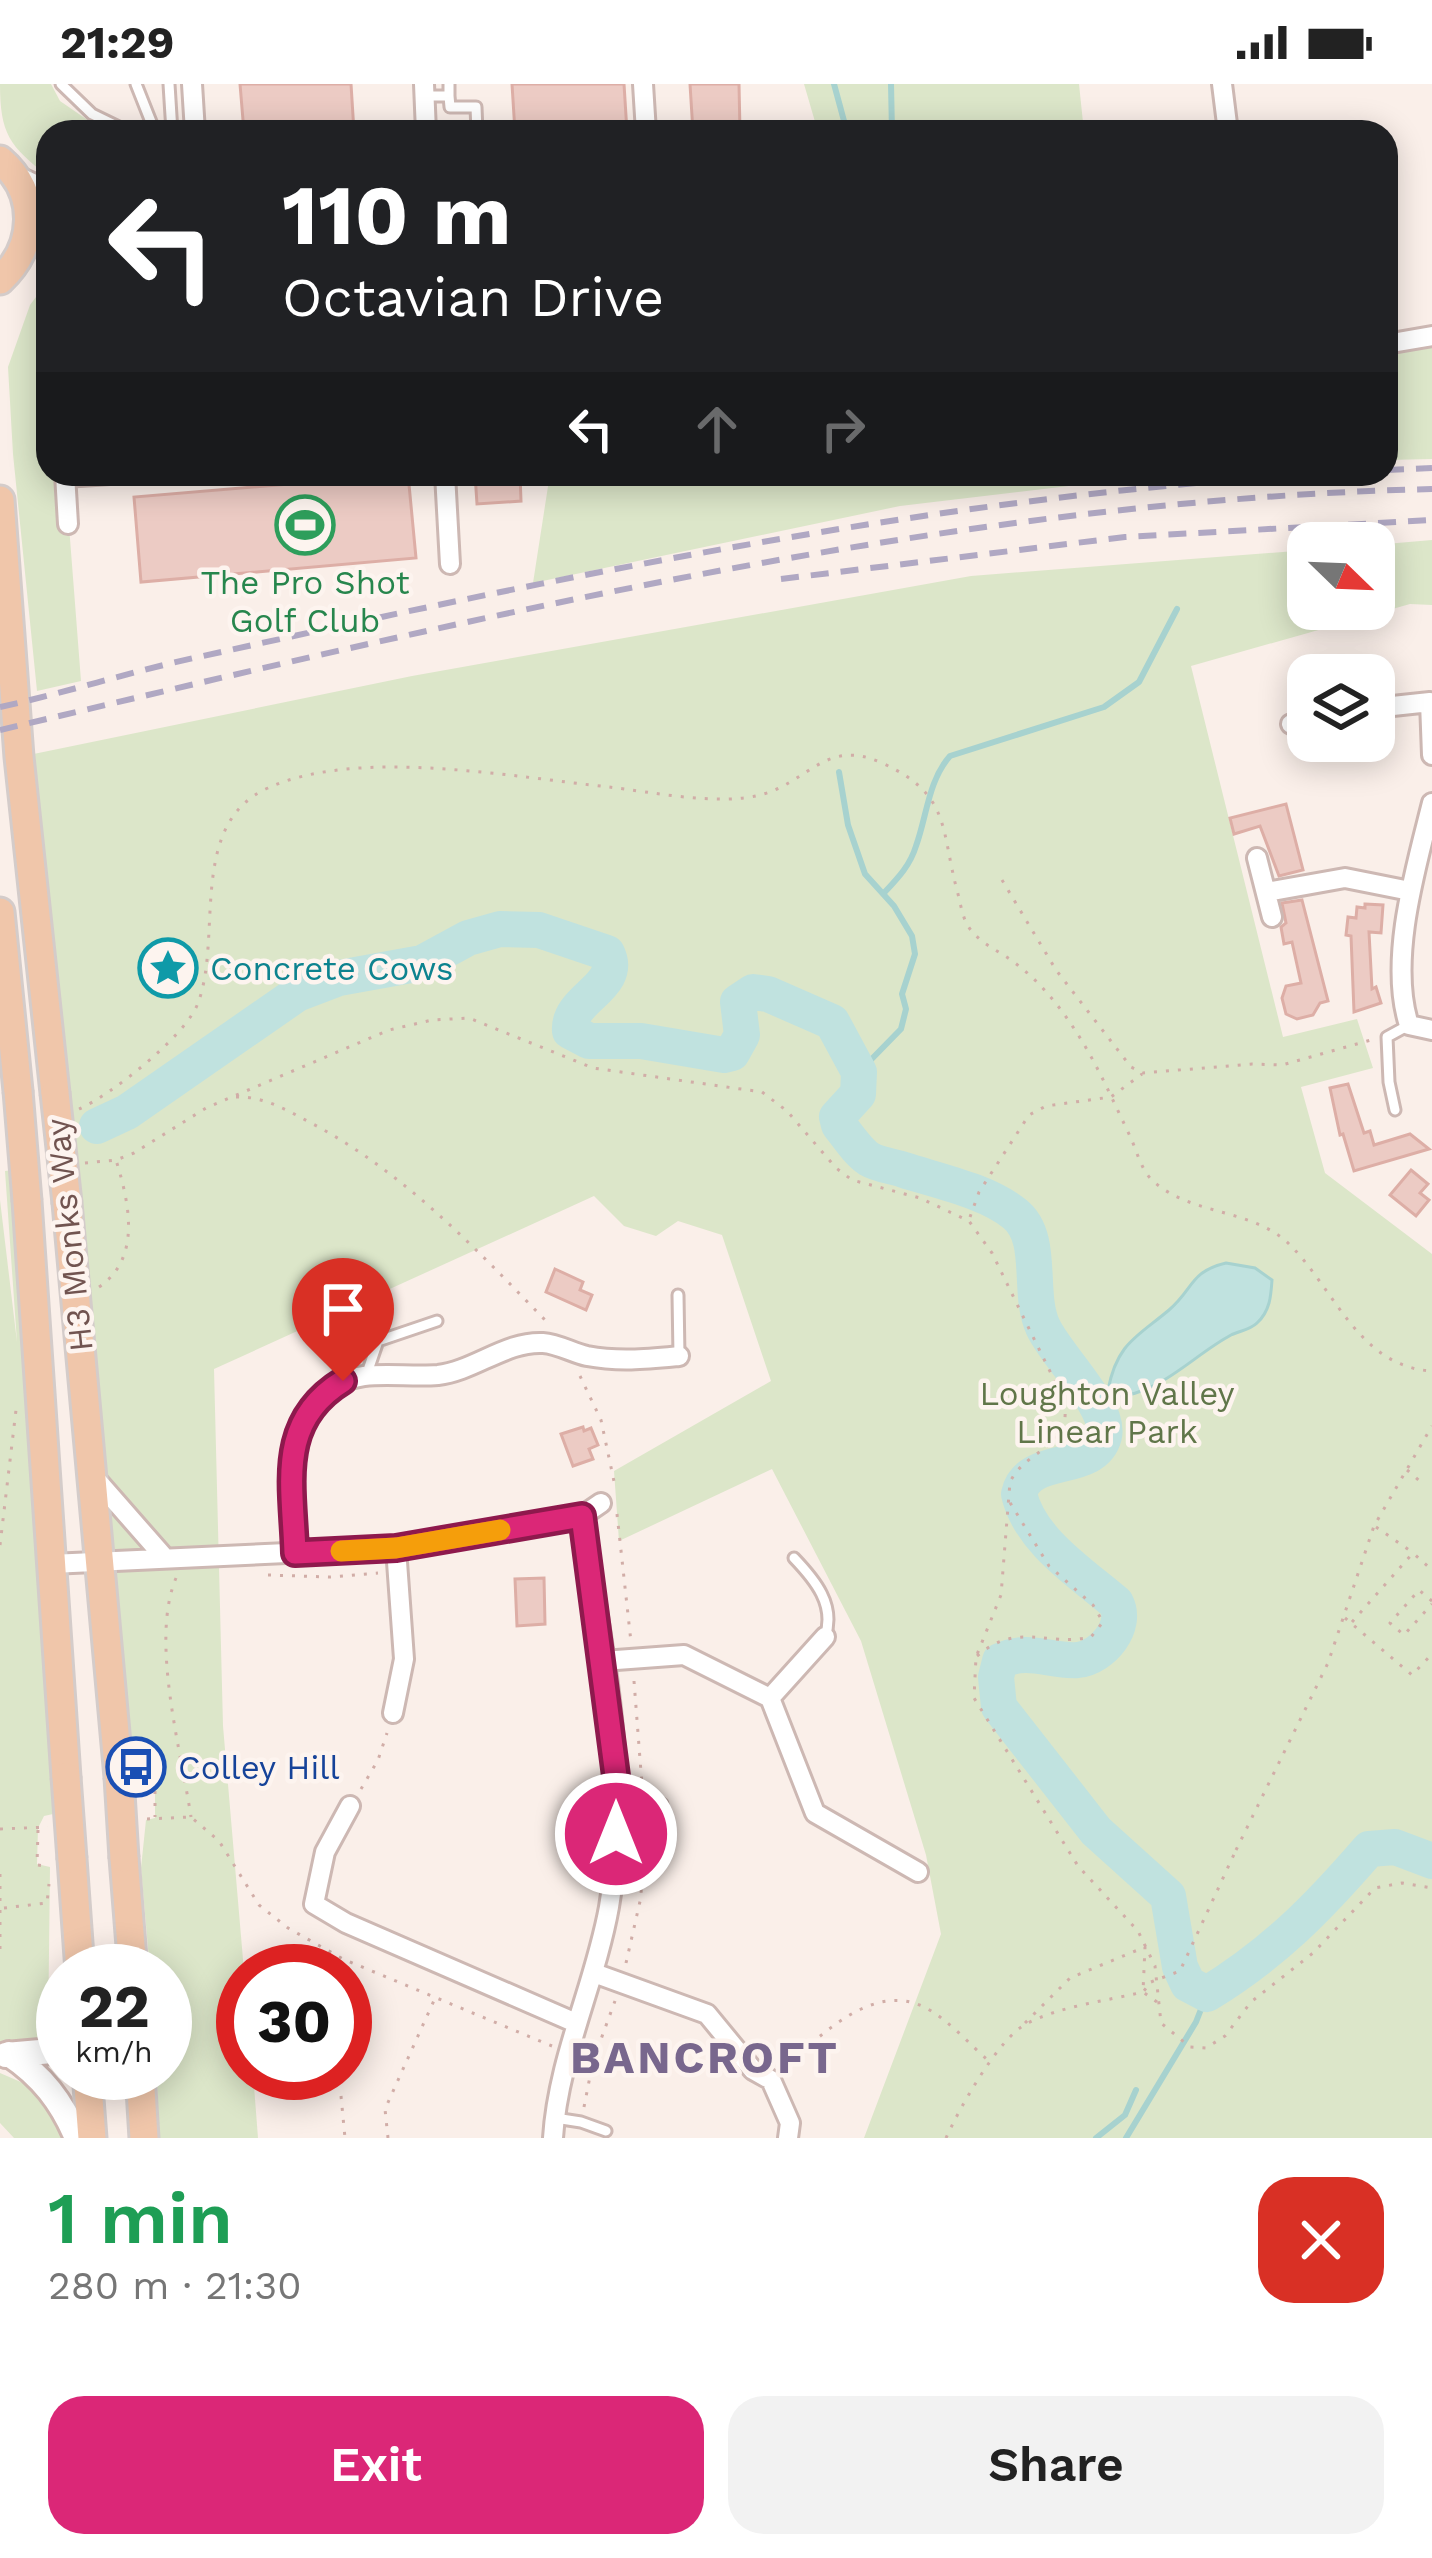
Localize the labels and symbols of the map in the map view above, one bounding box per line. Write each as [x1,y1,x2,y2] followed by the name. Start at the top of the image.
[274,494,336,556] sports icon: The Pro Shot Golf Club
[1287,522,1395,630] north arrow
[200,563,410,640] place label: The Pro Shot Golf Club
[137,937,199,999] place icon: Concrete Cows
[210,949,453,988] place label: Concrete Cows
[37,1117,101,1353] street label: H3 Monks Way
[292,1258,394,1381] pin
[980,1374,1234,1451] park label: Loughton Valley Linear Park
[105,1736,167,1798] bus stop icon: Colley Hill
[178,1748,340,1787] place label: Colley Hill
[553,1771,679,1897] position arrow
[216,1944,372,2100] speed limit sign: 30
[570,2031,840,2084] district label: BANCROFT

